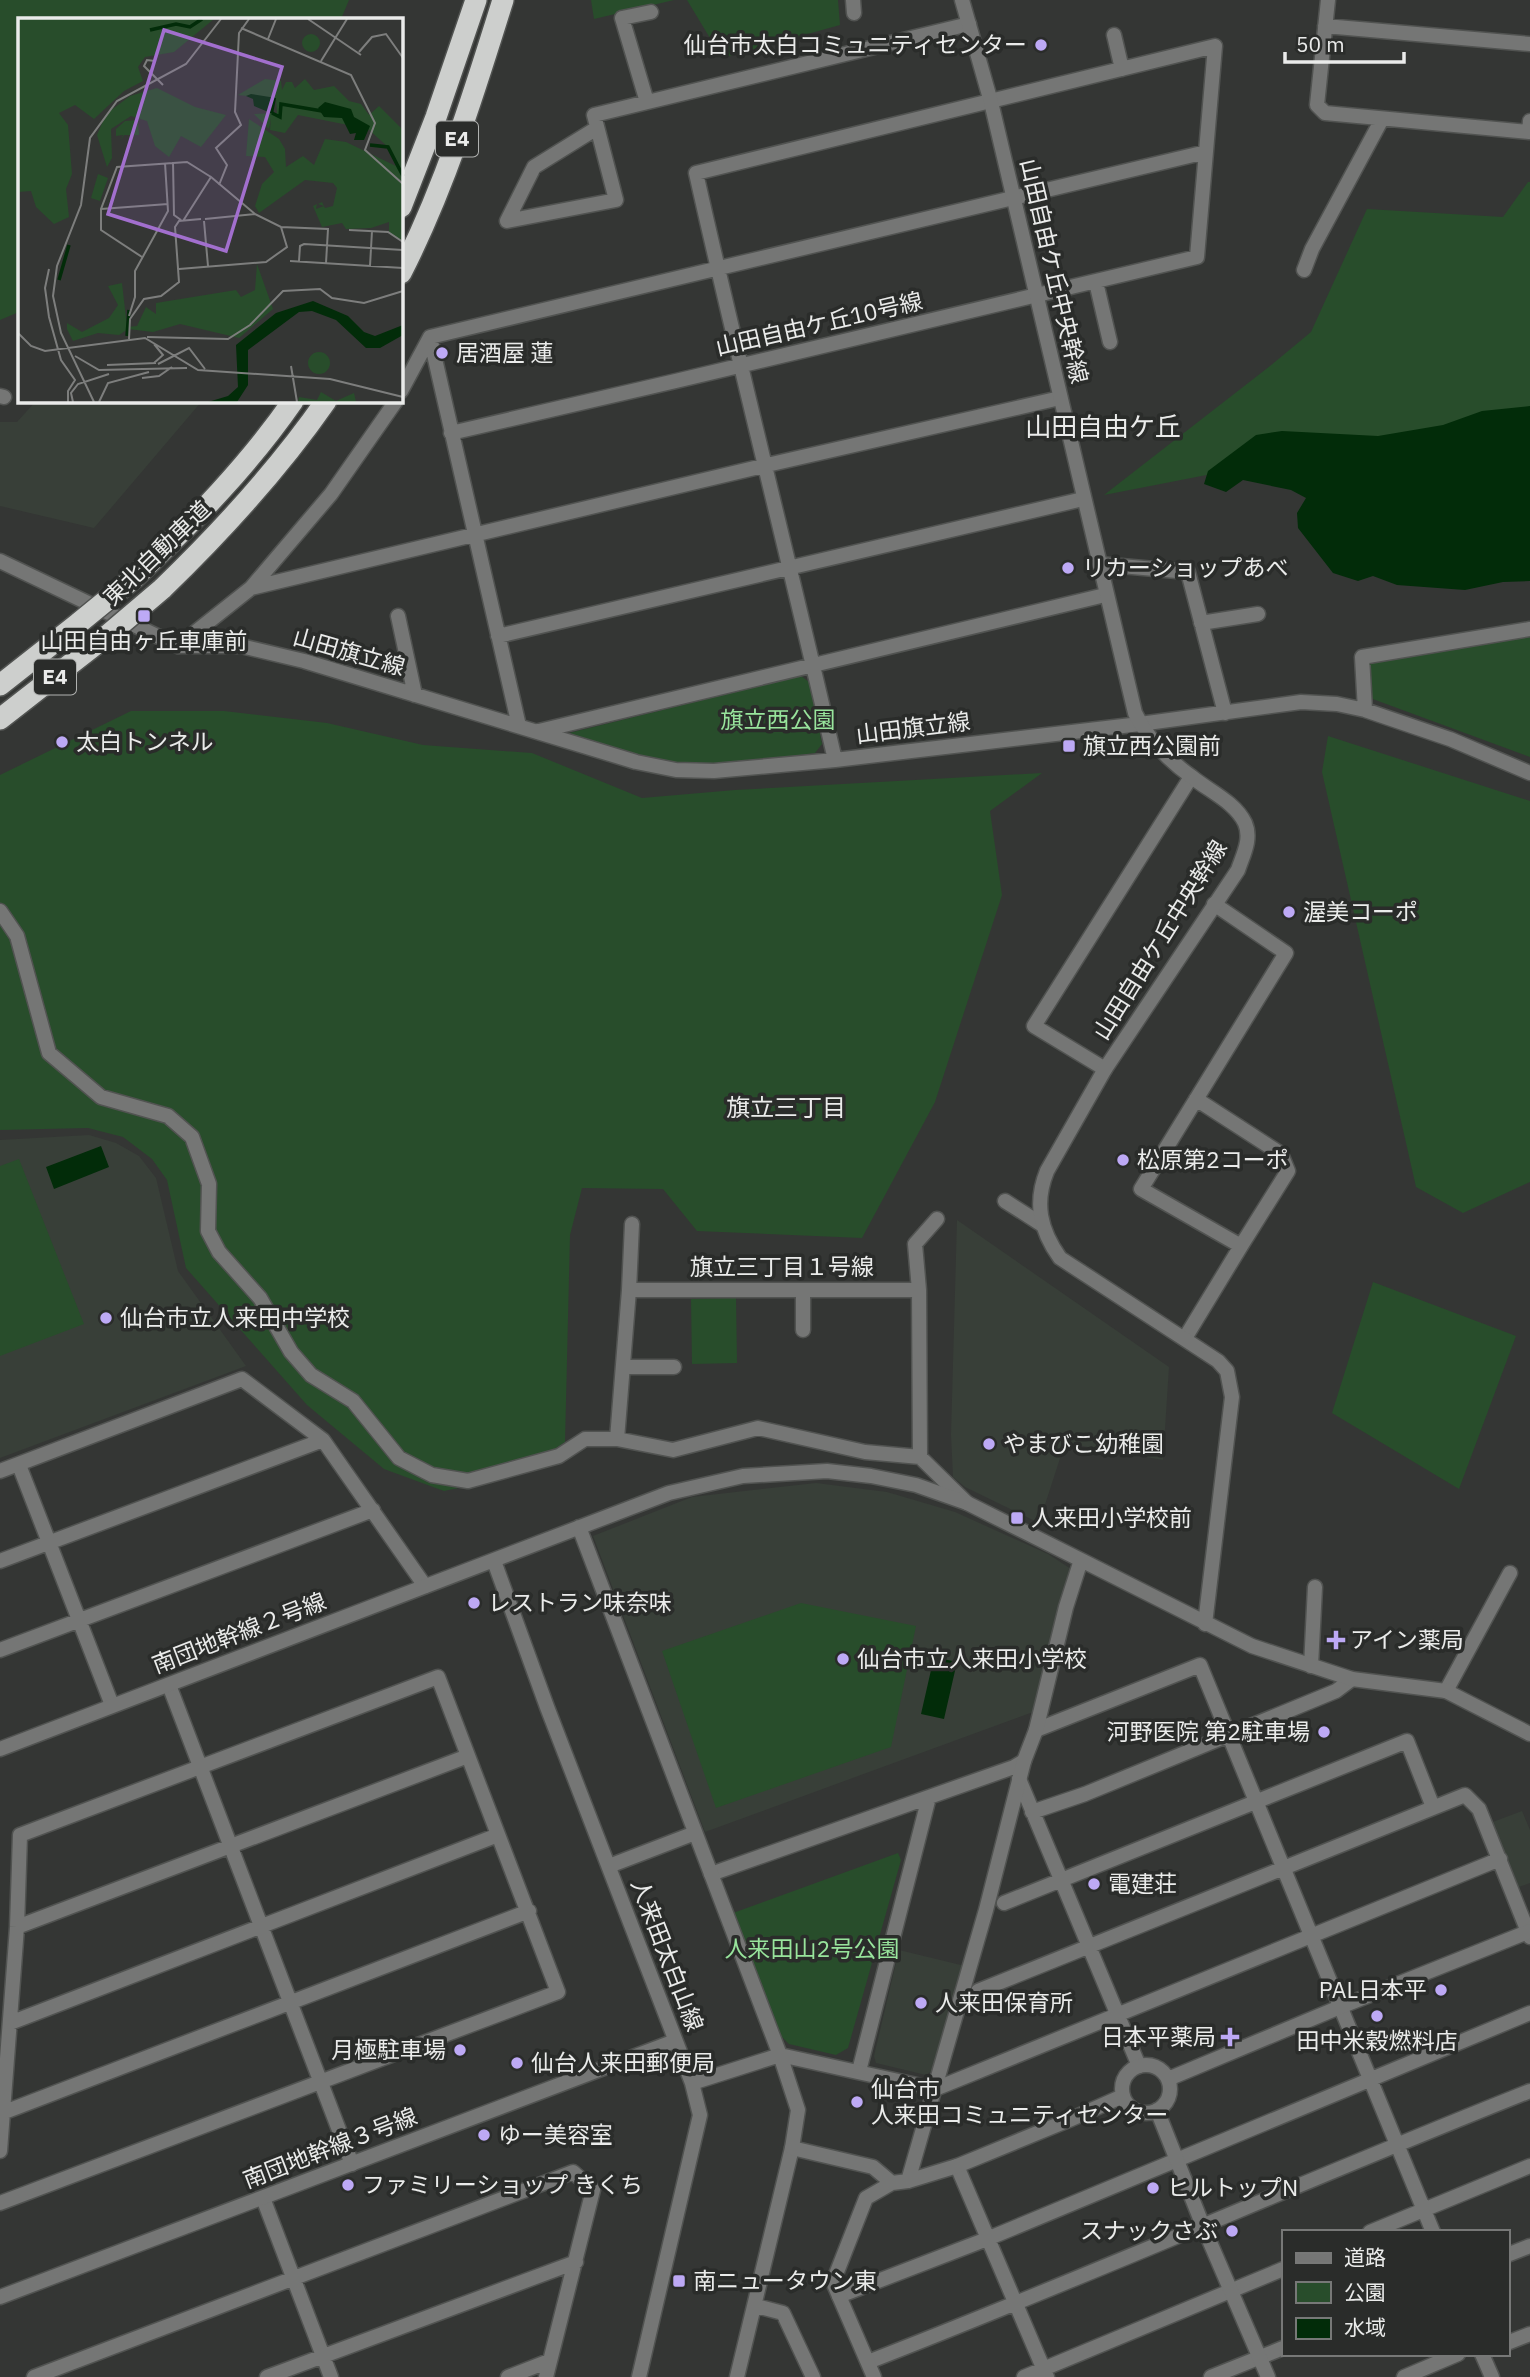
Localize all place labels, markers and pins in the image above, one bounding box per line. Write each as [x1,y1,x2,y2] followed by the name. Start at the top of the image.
[683,29,1027,59] place label: 仙台市太白コミュニティセンター
[1033,37,1049,53] marker: 仙台市太白コミュニティセンター
[456,337,553,367] place label: 居酒屋 蓮
[434,345,450,361] marker: 居酒屋 蓮
[1082,552,1289,582] place label: リカーショップあべ
[1060,560,1076,576] marker: リカーショップあべ
[136,608,152,624] marker: 山田自由ヶ丘車庫前
[41,625,248,655] place label: 山田自由ヶ丘車庫前
[76,726,214,756] place label: 太白トンネル
[1083,730,1221,760] place label: 旗立西公園前
[54,734,70,750] marker: 太白トンネル
[1061,738,1077,754] marker: 旗立西公園前
[1303,896,1418,926] place label: 渥美コーポ
[1281,904,1297,920] marker: 渥美コーポ
[1137,1144,1289,1174] place label: 松原第2コーポ
[1115,1152,1131,1168] marker: 松原第2コーポ
[120,1302,350,1332] place label: 仙台市立人来田中学校
[98,1310,114,1326] marker: 仙台市立人来田中学校
[1003,1428,1164,1458] place label: やまびこ幼稚園
[981,1436,997,1452] marker: やまびこ幼稚園
[1031,1502,1192,1532] place label: 人来田小学校前
[1009,1510,1025,1526] marker: 人来田小学校前
[488,1587,672,1617] place label: レストラン味奈味
[466,1595,482,1611] marker: レストラン味奈味
[1350,1624,1464,1654] place label: アイン薬局
[1328,1632,1344,1648] marker: アイン薬局
[857,1643,1087,1673] place label: 仙台市立人来田小学校
[835,1651,851,1667] marker: 仙台市立人来田小学校
[1107,1716,1310,1746] place label: 河野医院 第2駐車場
[1316,1724,1332,1740] marker: 河野医院 第2駐車場
[1108,1868,1177,1898] place label: 電建荘
[1086,1876,1102,1892] marker: 電建荘
[1319,1974,1427,2004] place label: PAL日本平
[1433,1982,1449,1998] marker: PAL日本平
[935,1987,1073,2017] place label: 人来田保育所
[913,1995,929,2011] marker: 人来田保育所
[1369,2008,1385,2024] marker: 田中米穀燃料店
[1101,2021,1216,2051] place label: 日本平薬局
[1297,2025,1458,2055] place label: 田中米穀燃料店
[1222,2029,1238,2045] marker: 日本平薬局
[331,2034,446,2064] place label: 月極駐車場
[452,2042,468,2058] marker: 月極駐車場
[531,2047,715,2077] place label: 仙台人来田郵便局
[509,2055,525,2071] marker: 仙台人来田郵便局
[871,2073,1169,2129] place label: 仙台市 人来田コミュニティセンター
[849,2094,865,2110] marker: 仙台市 人来田コミュニティセンター
[498,2119,613,2149] place label: ゆー美容室
[476,2127,492,2143] marker: ゆー美容室
[362,2169,643,2199] place label: ファミリーショップ きくち
[1167,2172,1298,2202] place label: ヒルトップN
[340,2177,356,2193] marker: ファミリーショップ きくち
[1145,2180,1161,2196] marker: ヒルトップN
[1080,2215,1218,2245] place label: スナックさぶ
[1224,2223,1240,2239] marker: スナックさぶ
[693,2265,877,2295] place label: 南ニュータウン東
[671,2273,687,2289] marker: 南ニュータウン東

